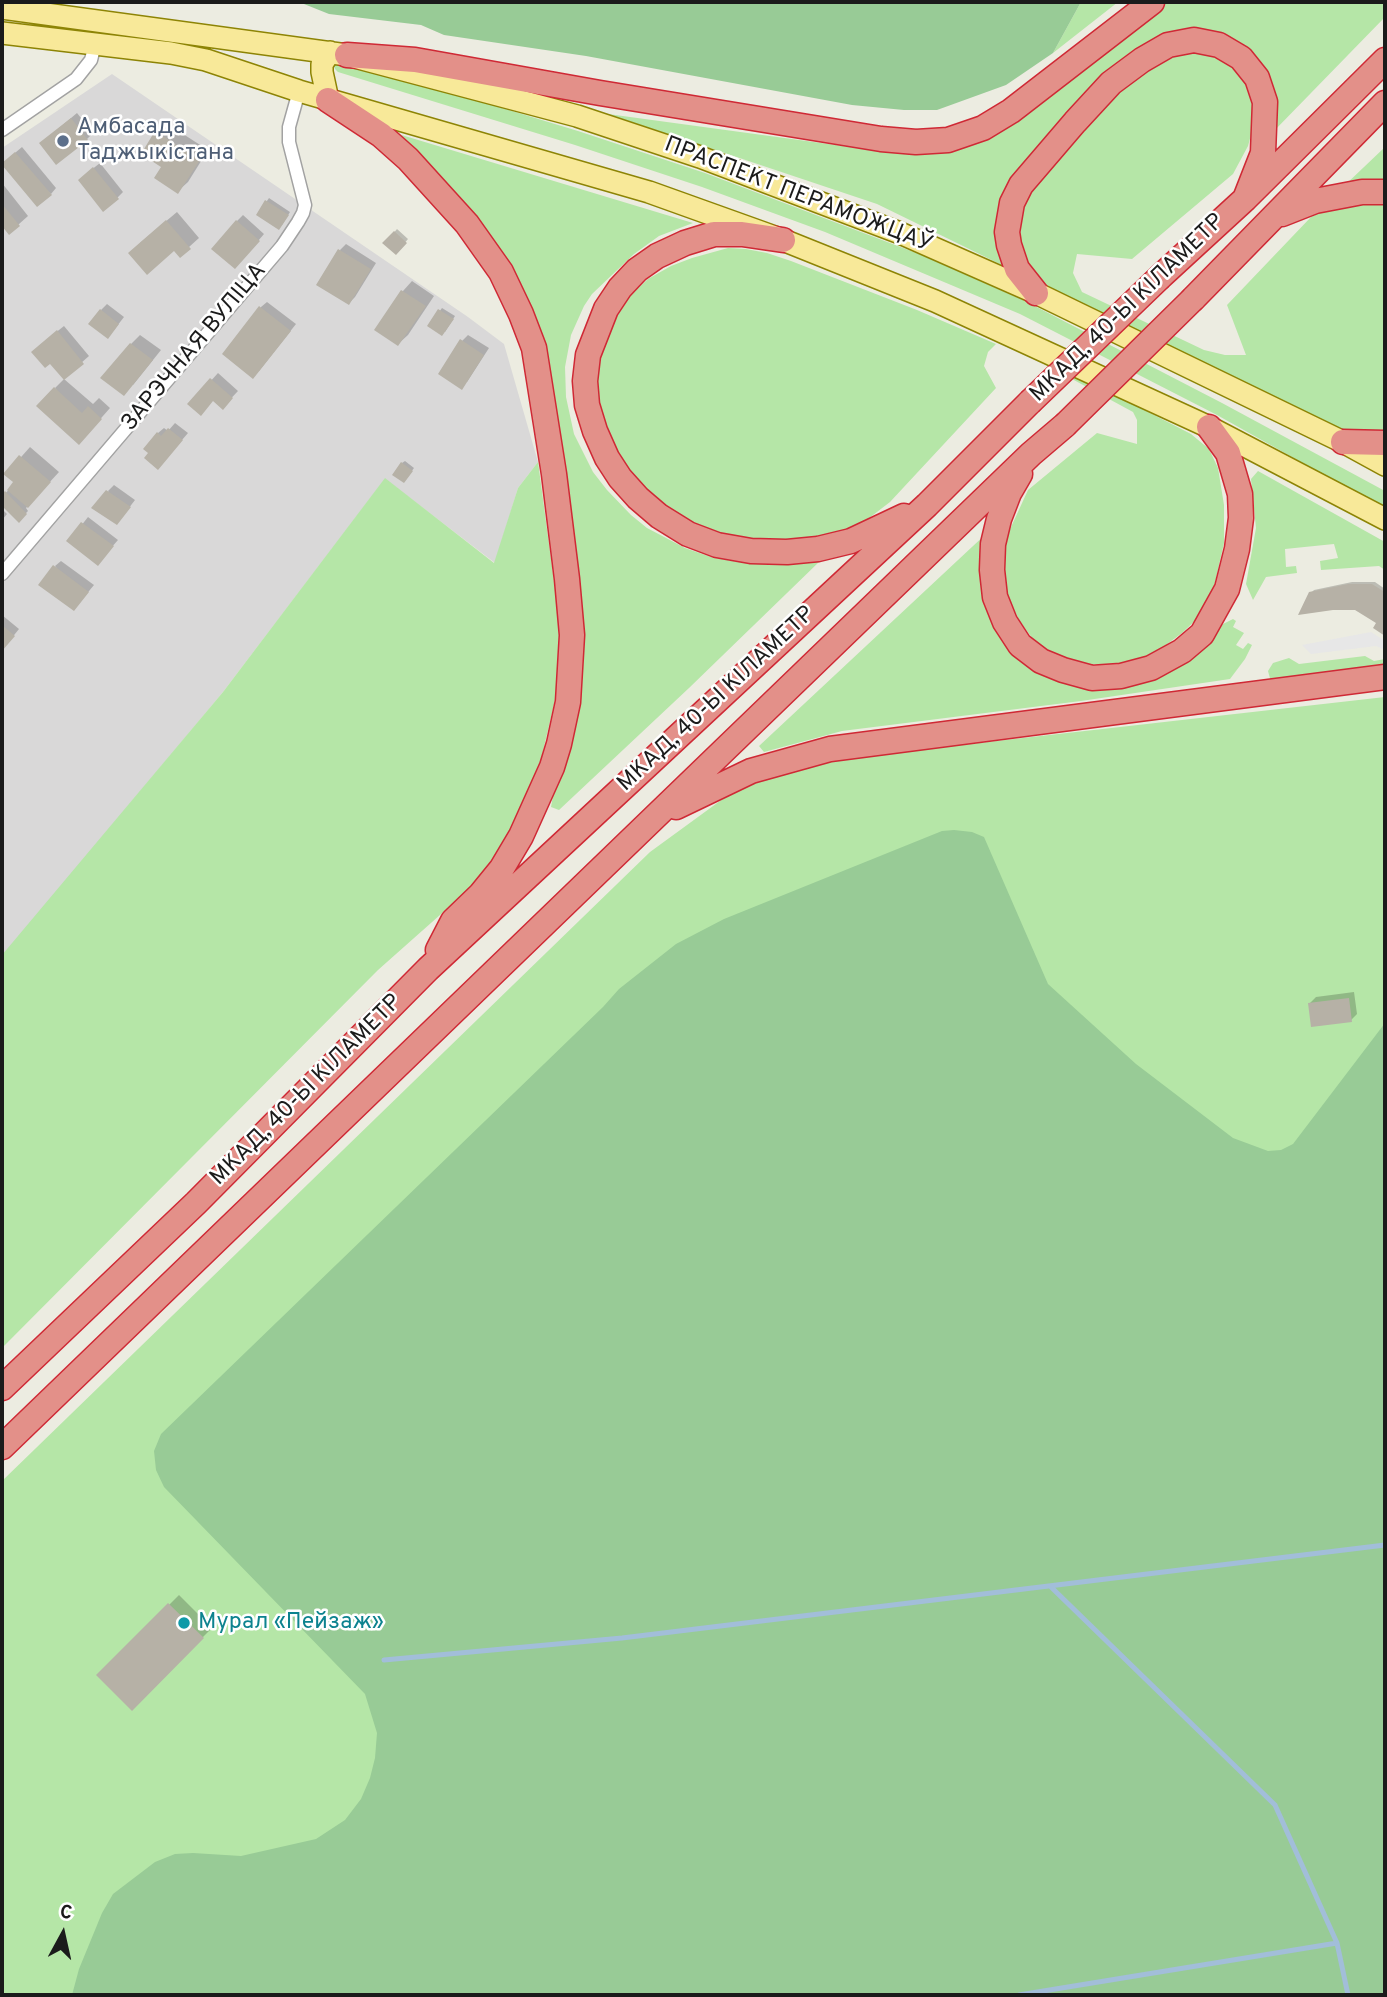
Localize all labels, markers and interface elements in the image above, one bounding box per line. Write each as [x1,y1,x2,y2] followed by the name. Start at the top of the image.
[77,114,234,168] place label: Амбасада Таджыкістана
[660,132,936,260] street label: ПРАСПЕКТ ПЕРАМОЖЦАЎ
[55,133,71,149] marker: Амбасада Таджыкістана
[1025,209,1231,409] street label: МКАД, 40-Ы КІЛАМЕТР
[117,258,273,438] street label: ЗАРЭЧНАЯ ВУЛІЦА
[613,602,821,798] street label: МКАД, 40-Ы КІЛАМЕТР
[206,990,408,1192] street label: МКАД, 40-Ы КІЛАМЕТР
[198,1609,384,1637] place label: Мурал «Пейзаж»
[176,1615,192,1631] marker: Мурал «Пейзаж»
[28,1899,98,1969] north arrow
[58,1900,74,1926] text: С

